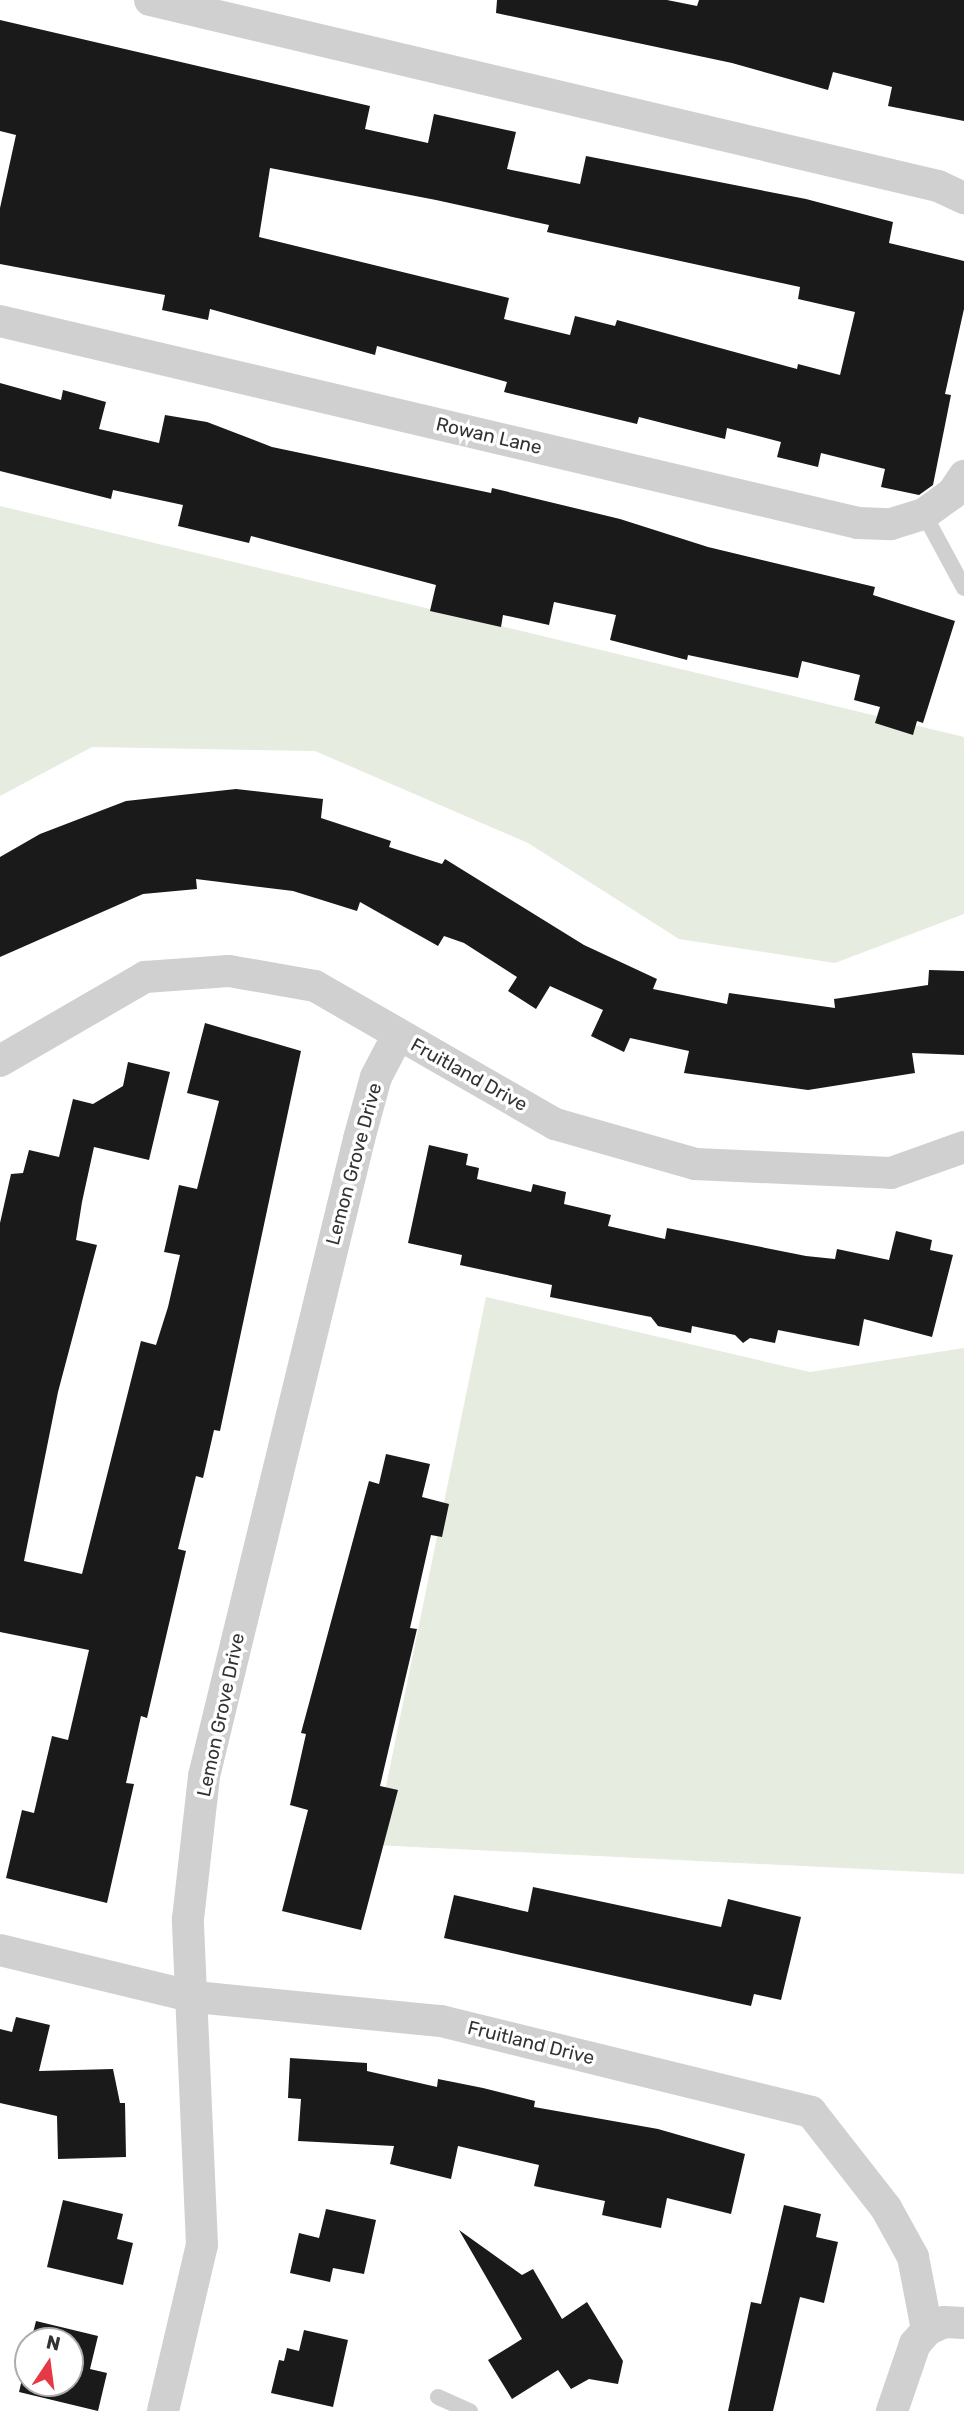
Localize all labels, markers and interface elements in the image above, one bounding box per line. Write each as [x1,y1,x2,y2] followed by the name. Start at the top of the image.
[434,413,544,459] street label: Rowan Lane
[407,1034,531,1116] street label: Fruitland Drive
[321,1080,387,1248] street label: Lemon Grove Drive
[193,1631,249,1799] street label: Lemon Grove Drive
[465,2016,597,2070] street label: Fruitland Drive
[14,2327,84,2397] north arrow
[44,2330,63,2356] text: N

